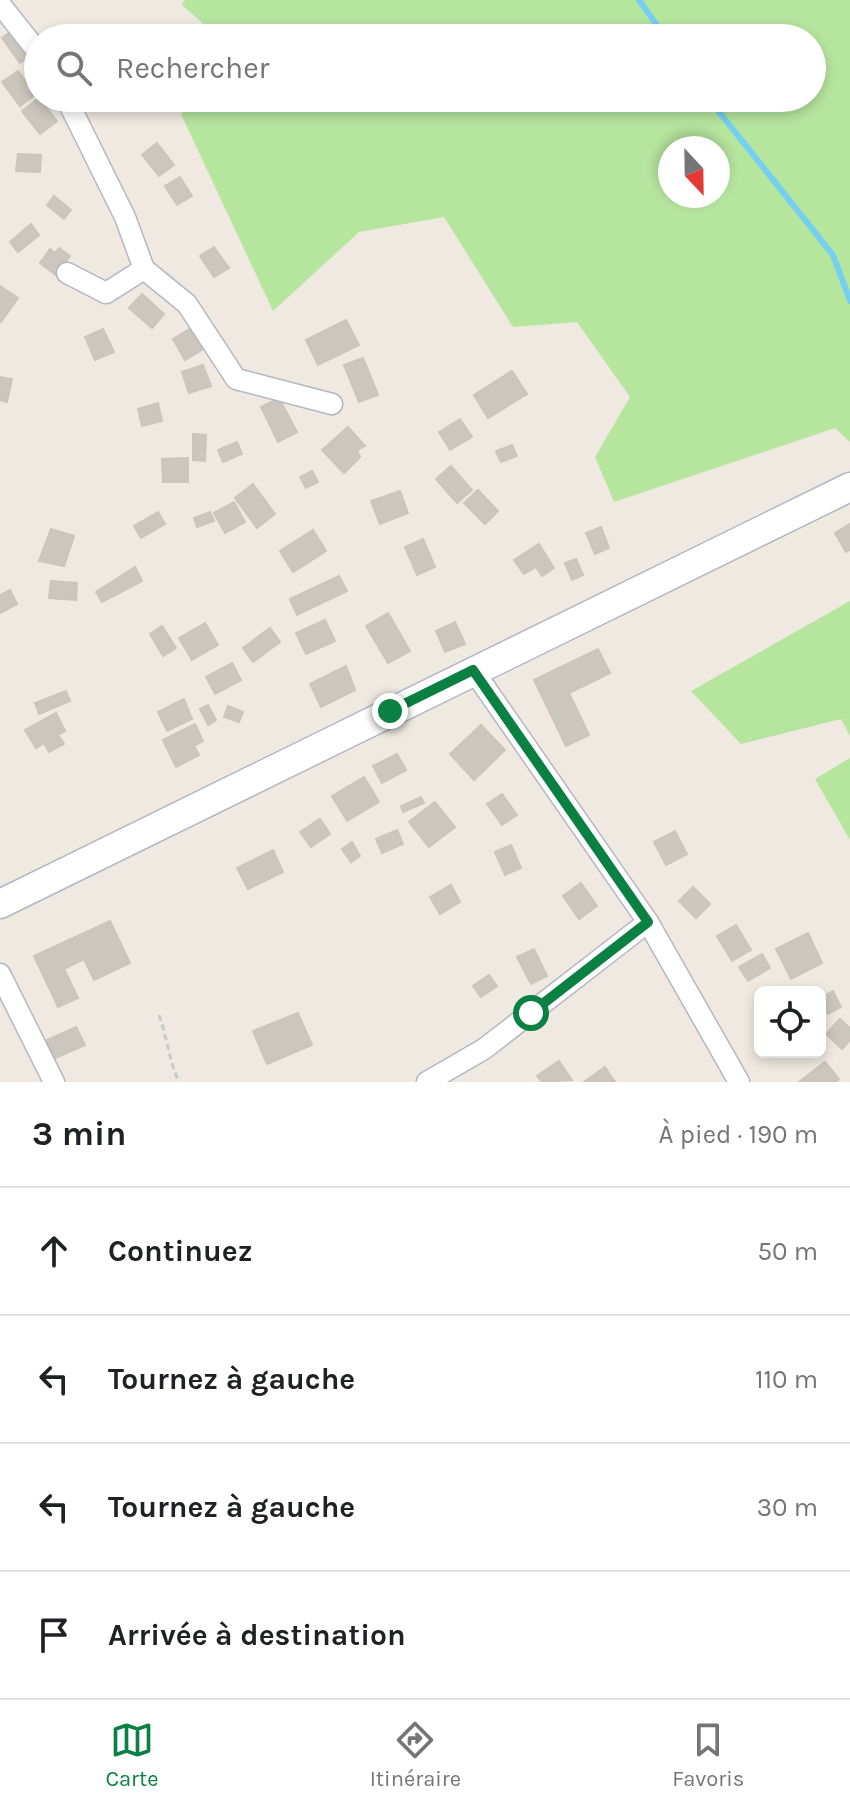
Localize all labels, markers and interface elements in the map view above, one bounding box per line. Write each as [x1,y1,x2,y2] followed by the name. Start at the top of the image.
[24,24,826,112] search box
[52,46,96,90] icon: search
[116,50,269,86] text: Rechercher
[658,136,730,208] north arrow
[372,693,408,729] route end
[754,986,826,1058] map controls
[754,986,826,1058] button: locate
[513,995,549,1031] route start
[32,1114,126,1154] text: 3 min
[659,1119,818,1150] text: À pied · 190 m
[32,1229,76,1273] icon: ahead
[108,1233,253,1269] text: Continuez
[757,1236,818,1267] text: 50 m
[32,1357,76,1401] icon: left
[108,1361,355,1397] text: Tournez à gauche
[755,1364,818,1395] text: 110 m
[32,1485,76,1529] icon: left
[108,1489,355,1525] text: Tournez à gauche
[757,1492,818,1523] text: 30 m
[32,1613,76,1657] icon: arrive
[108,1617,406,1653] text: Arrivée à destination
[106,1718,159,1792] tab: Carte
[370,1718,461,1792] tab: Itinéraire
[672,1718,744,1792] tab: Favoris

